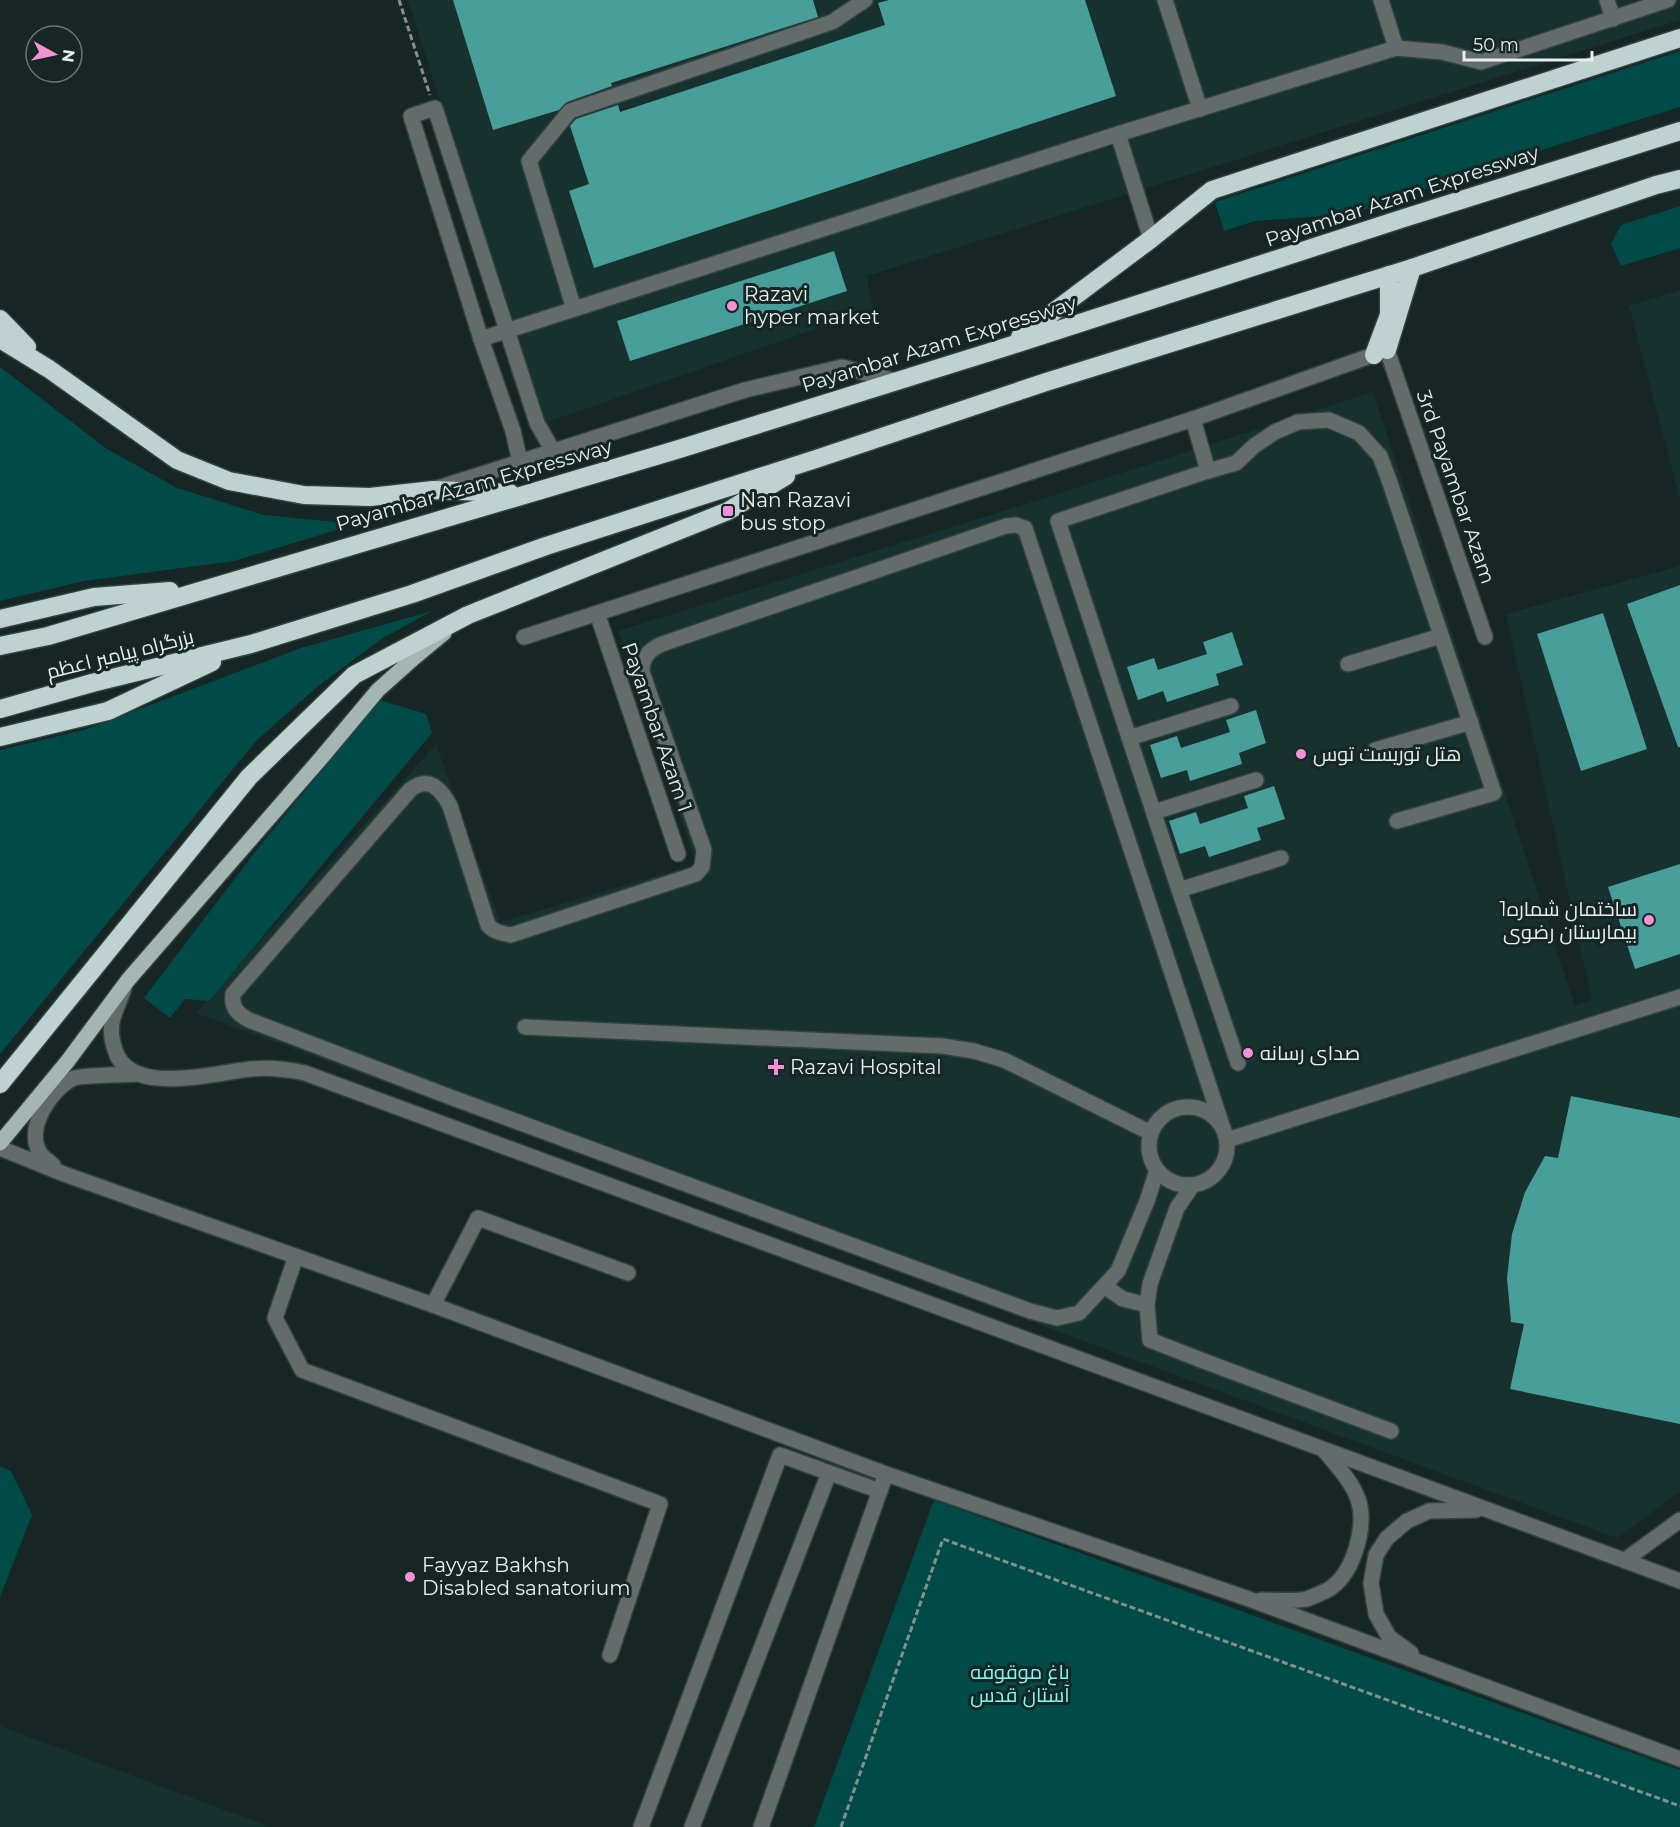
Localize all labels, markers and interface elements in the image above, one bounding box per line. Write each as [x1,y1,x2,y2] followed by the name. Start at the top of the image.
[24,24,84,84] north arrow
[1464,24,1592,62] scale bar
[1473,34,1519,56] text: 50 m
[58,48,79,64] text: N
[1262,140,1542,252] street label: Payambar Azam Expressway
[744,282,880,329] place label: Razavi hyper market
[799,291,1080,397] street label: Payambar Azam Expressway
[725,299,739,313] marker: Razavi hyper market
[1412,387,1500,587] street label: 3rd Payambar Azam
[333,434,615,536] street label: Payambar Azam Expressway
[740,488,851,535] place label: Nan Razavi bus stop
[721,504,735,518] marker: Nan Razavi bus stop
[44,624,197,686] street label: بزرگراه پیامبر اعظم
[617,639,697,815] street label: Payambar Azam 1
[1313,742,1461,767] place label: هتل توریست توس
[1294,747,1308,761] marker: هتل توریست توس
[1500,897,1637,945] place label: ساختمان شماره1 بیمارستان رضوی
[1642,913,1656,927] marker: ساختمان شماره1 بیمارستان رضوی
[1260,1041,1360,1066] place label: صدای رسانه
[1241,1046,1255,1060] marker: صدای رسانه
[790,1055,942,1079] place label: Razavi Hospital
[767,1058,785,1076] marker: Razavi Hospital
[422,1553,630,1600] place label: Fayyaz Bakhsh Disabled sanatorium
[403,1570,417,1584] marker: Fayyaz Bakhsh Disabled sanatorium
[970,1660,1070,1708] park label: باغ موقوفه آستان قدس

